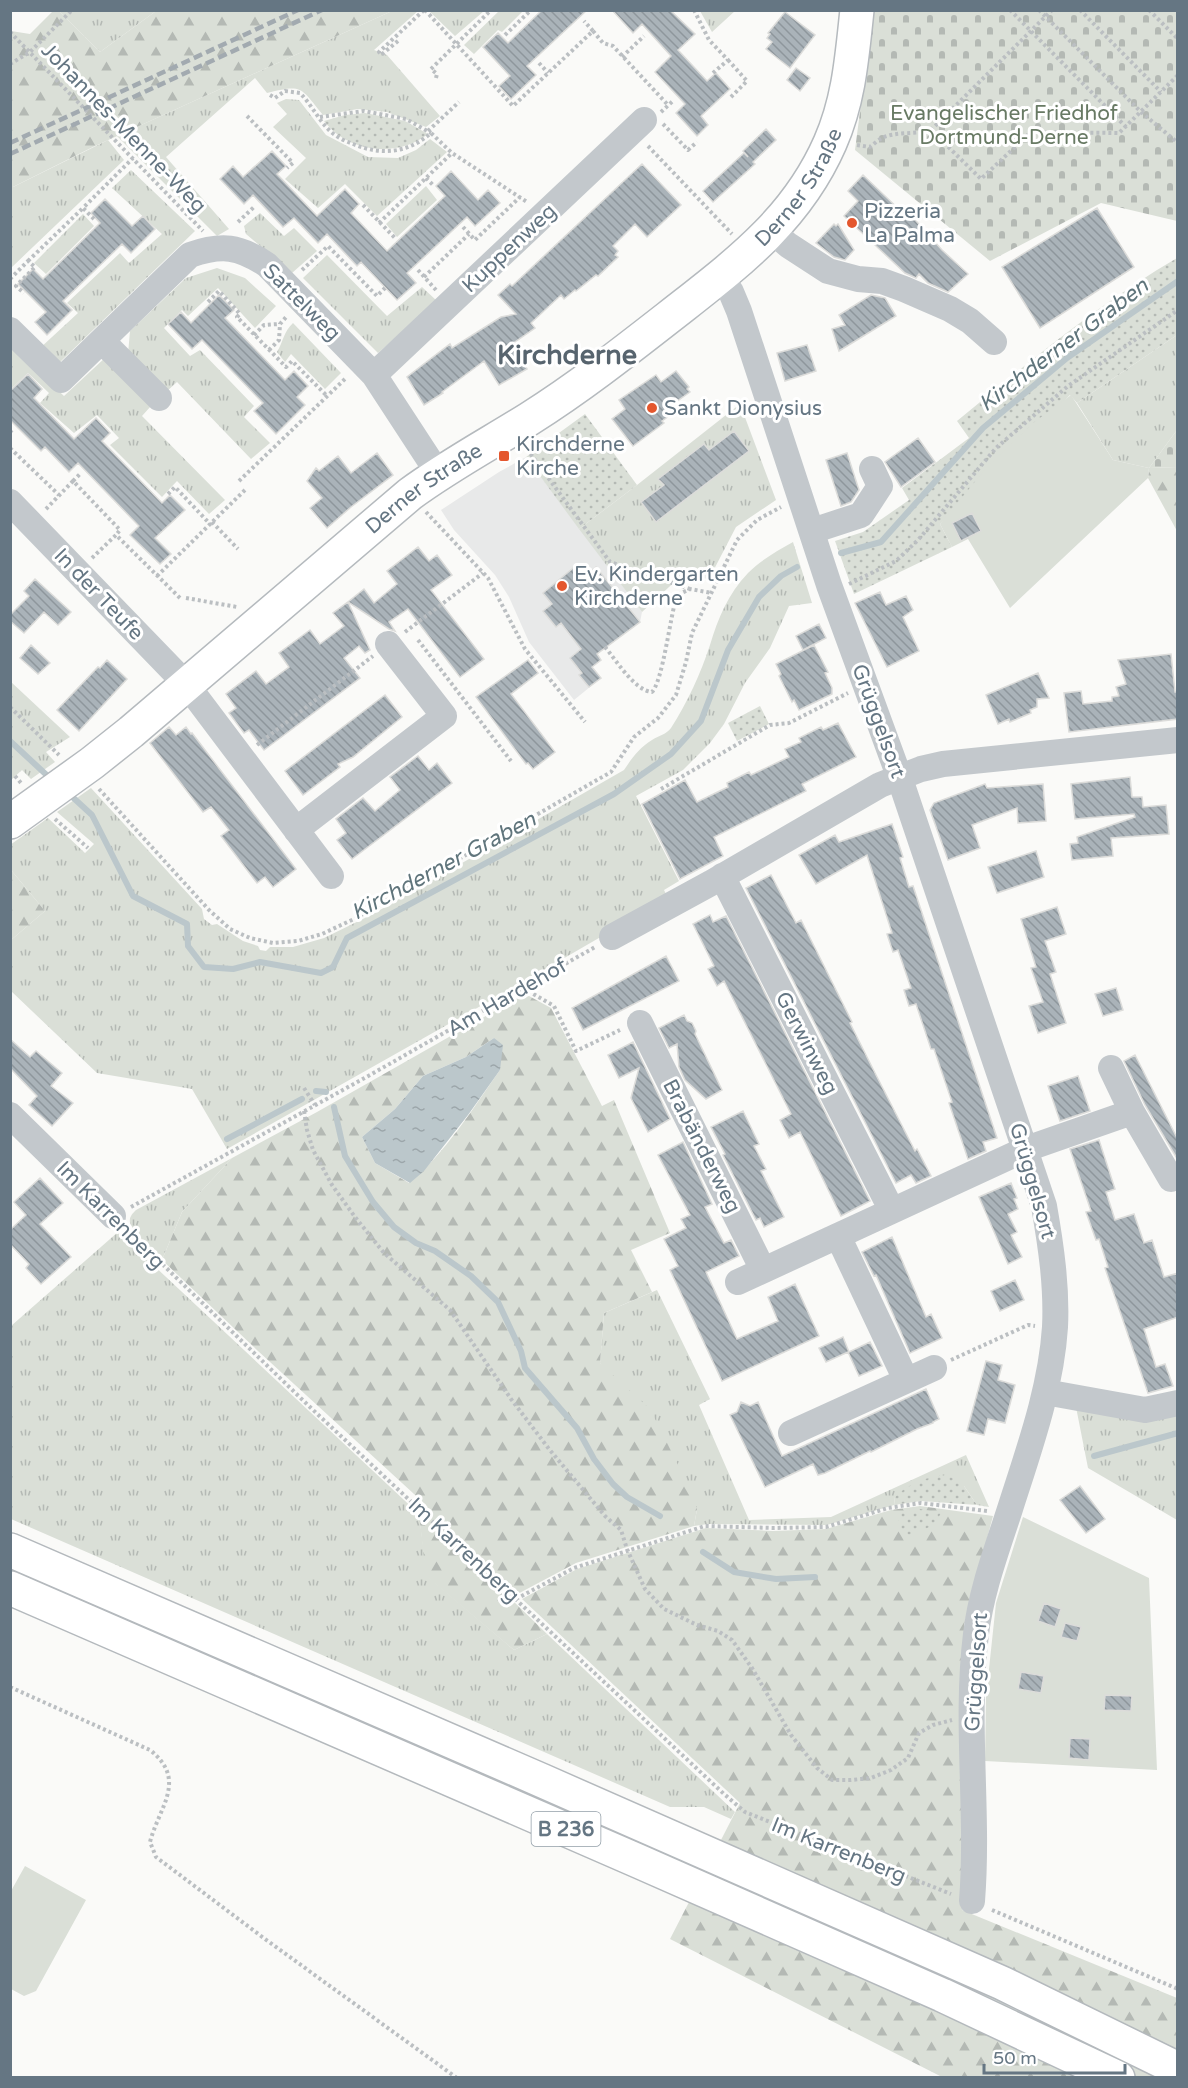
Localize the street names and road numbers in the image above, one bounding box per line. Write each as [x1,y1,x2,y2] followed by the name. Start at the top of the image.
[36,38,211,219] street label: Johannes-Menne-Weg
[750,125,848,252] street label: Derner Straße
[457,198,562,298] street label: Kuppenweg
[258,258,346,346] street label: Sattelweg
[360,438,487,539] street label: Derner Straße
[49,543,149,646] street label: In der Teufe
[846,661,911,781] street label: Grüggelsort
[443,953,572,1042] street label: Am Hardehof
[770,988,843,1099] street label: Gerwinweg
[657,1075,746,1217] street label: Brabänderweg
[1004,1120,1061,1242] street label: Grüggelsort
[51,1156,170,1275] street label: Im Karrenberg
[403,1492,524,1608] street label: Im Karrenberg
[960,1612,993,1732] street label: Grüggelsort
[532,1812,600,1846] road number: B 236
[768,1812,910,1889] street label: Im Karrenberg

